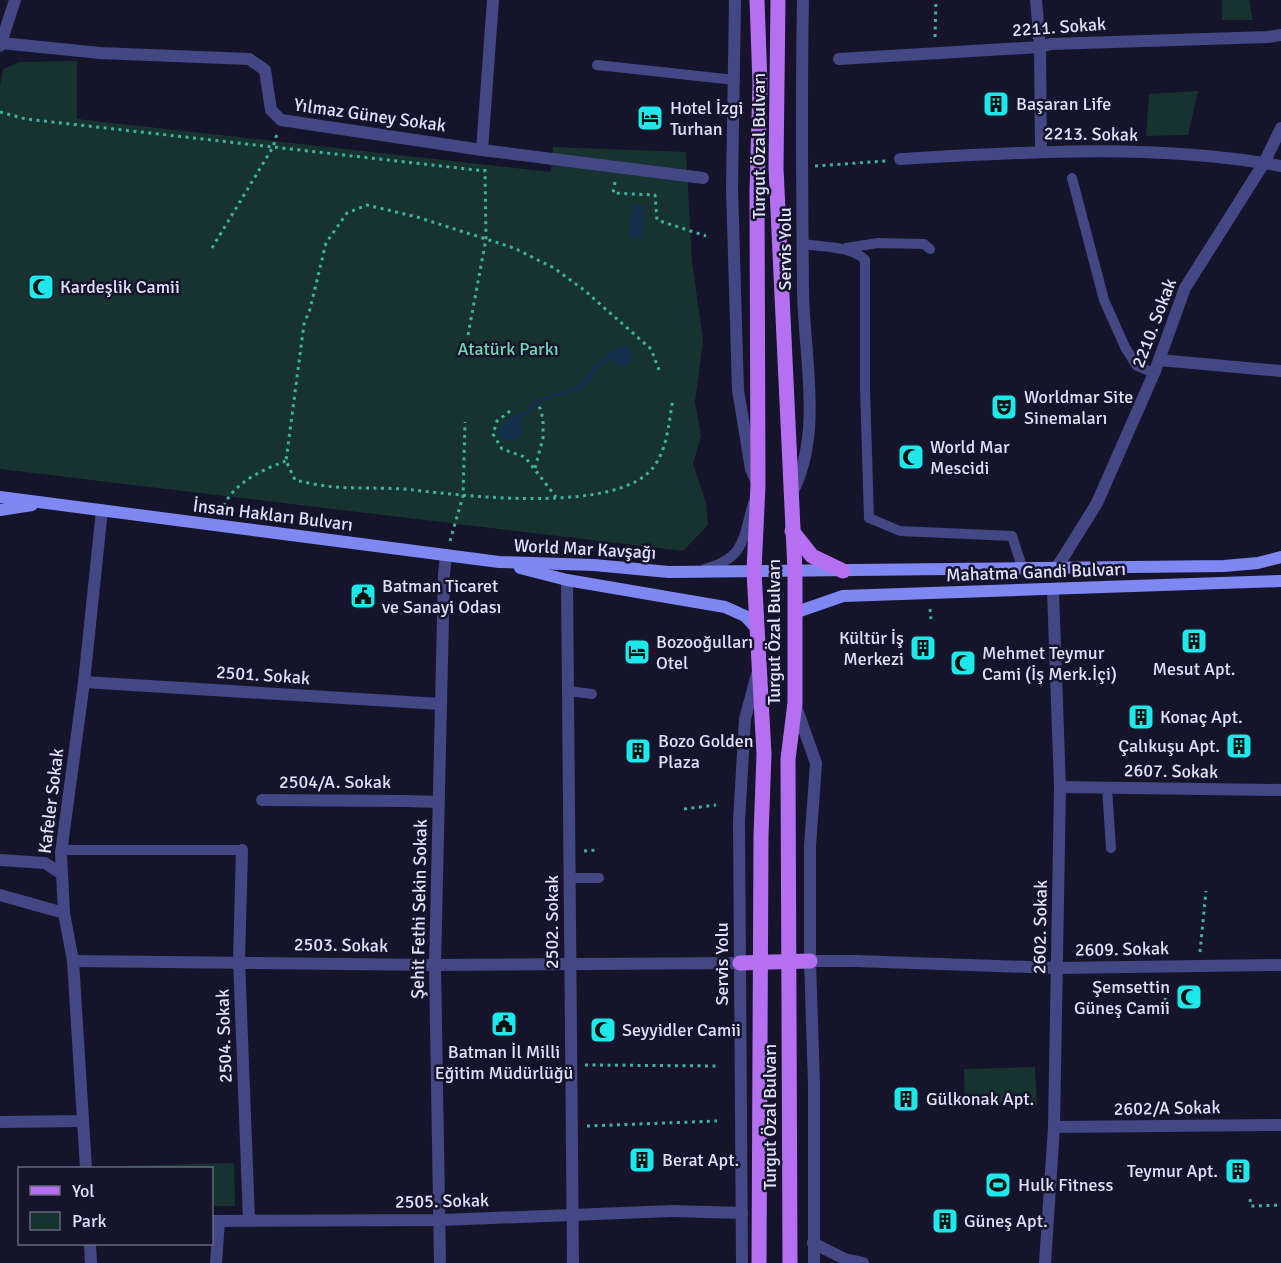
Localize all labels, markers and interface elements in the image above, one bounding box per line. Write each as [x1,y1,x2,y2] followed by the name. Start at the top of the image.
[1011,13,1107,41] street label: 2211. Sokak
[748,73,770,219] street label: Turgut Özal Bulvarı
[981,89,1011,119] building icon: Başaran Life
[293,93,447,137] street label: Yılmaz Güney Sokak
[1016,93,1111,115] place label: Başaran Life
[670,97,743,140] place label: Hotel İzgi Turhan
[635,103,665,133] hotel icon: Hotel İzgi Turhan
[1044,122,1138,146] street label: 2213. Sokak
[774,207,796,291] street label: Servis Yolu
[26,272,56,302] mosque icon: Kardeşlik Camii
[1127,275,1181,371] street label: 2210. Sokak
[60,276,180,298] place label: Kardeşlik Camii
[457,338,559,360] park label: Atatürk Parkı
[1024,386,1133,429] place label: Worldmar Site Sinemaları
[989,392,1019,422] theatre icon: Worldmar Site Sinemaları
[930,436,1010,479] place label: World Mar Mescidi
[896,442,926,472] mosque icon: World Mar Mescidi
[192,494,354,536] street label: İnsan Hakları Bulvarı
[513,534,657,564] street label: World Mar Kavşağı
[946,558,1126,586] street label: Mahatma Gandi Bulvarı
[763,559,785,705] street label: Turgut Özal Bulvarı
[382,575,501,618] place label: Batman Ticaret ve Sanayi Odası
[348,581,378,611] public building icon: Batman Ticaret ve Sanayi Odası
[1179,626,1209,656] building icon: Mesut Apt.
[839,627,904,670] place label: Kültür İş Merkezi
[656,631,753,674] place label: Bozooğulları Otel
[908,633,938,663] building icon: Kültür İş Merkezi
[622,637,652,667] hotel icon: Bozooğulları Otel
[982,642,1117,685] place label: Mehmet Teymur Cami (İş Merk.İçi)
[948,648,978,678] mosque icon: Mehmet Teymur Cami (İş Merk.İçi)
[1152,658,1236,680] place label: Mesut Apt.
[215,661,311,689] street label: 2501. Sokak
[1126,702,1156,732] building icon: Konaç Apt.
[1160,706,1243,728] place label: Konaç Apt.
[658,730,754,773] place label: Bozo Golden Plaza
[1224,731,1254,761] building icon: Çalıkuşu Apt.
[1118,735,1220,757] place label: Çalıkuşu Apt.
[623,736,653,766] building icon: Bozo Golden Plaza
[34,747,68,855] street label: Kafeler Sokak
[1124,759,1218,783] street label: 2607. Sokak
[279,771,391,793] street label: 2504/A. Sokak
[406,819,432,999] street label: Şehit Fethi Sekin Sokak
[541,875,563,969] street label: 2502. Sokak
[1028,880,1052,974] street label: 2602. Sokak
[711,922,733,1006] street label: Servis Yolu
[294,933,388,957] street label: 2503. Sokak
[1075,937,1169,961] street label: 2609. Sokak
[1074,976,1170,1019] place label: Şemsettin Güneş Camii
[1174,982,1204,1012] mosque icon: Şemsettin Güneş Camii
[211,989,237,1083] street label: 2504. Sokak
[489,1009,519,1039] public building icon: Batman İl Milli Eğitim Müdürlüğü
[588,1015,618,1045] mosque icon: Seyyidler Camii
[622,1019,741,1041] place label: Seyyidler Camii
[435,1041,573,1084] place label: Batman İl Milli Eğitim Müdürlüğü
[759,1044,781,1190] street label: Turgut Özal Bulvarı
[891,1084,921,1114] building icon: Gülkonak Apt.
[926,1088,1034,1110] place label: Gülkonak Apt.
[1113,1096,1221,1120] street label: 2602/A Sokak
[627,1145,657,1175] building icon: Berat Apt.
[662,1149,739,1171] place label: Berat Apt.
[1223,1156,1253,1186] building icon: Teymur Apt.
[1127,1160,1218,1182] place label: Teymur Apt.
[18,1167,213,1245] legend
[983,1170,1013,1200] sports icon: Hulk Fitness
[1018,1174,1113,1196] place label: Hulk Fitness
[72,1180,95,1202] text: Yol
[395,1189,489,1213] street label: 2505. Sokak
[930,1206,960,1236] building icon: Güneş Apt.
[72,1210,107,1232] text: Park
[964,1210,1048,1232] place label: Güneş Apt.

